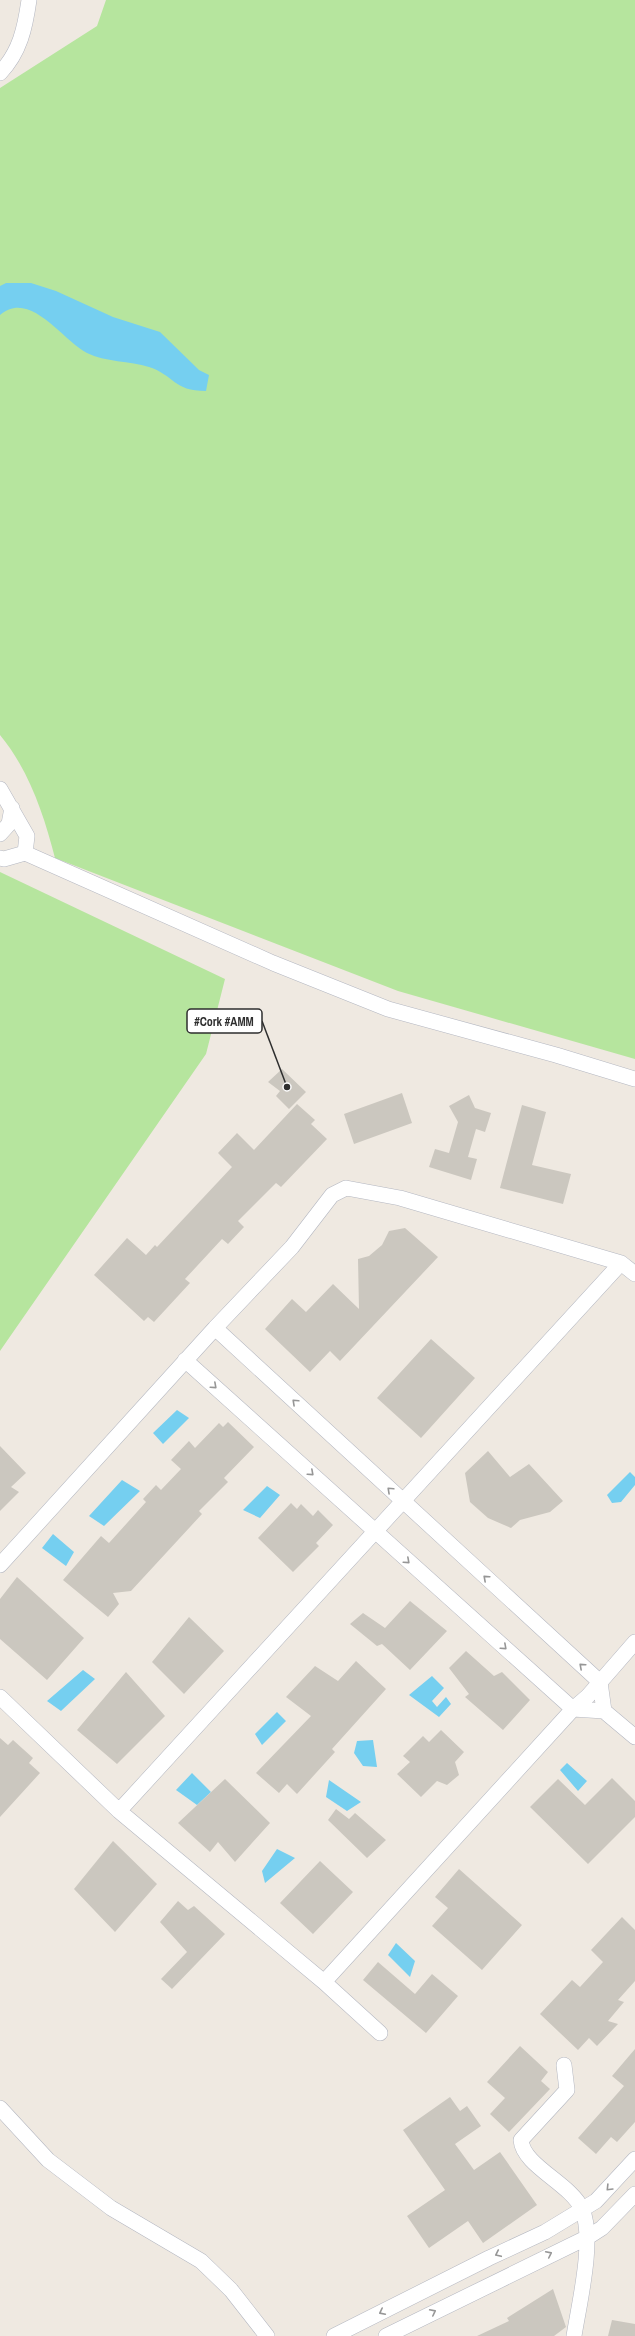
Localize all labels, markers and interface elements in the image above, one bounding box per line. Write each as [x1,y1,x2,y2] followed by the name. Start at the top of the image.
[187,1009,262,1033] callout: #Cork #AMM
[194,1014,254,1030] text: #Cork #AMM
[210,1382,217,1389] one-way arrow
[292,1399,300,1407] one-way arrow
[306,1469,314,1476] one-way arrow
[387,1487,395,1495] one-way arrow
[403,1556,410,1563] one-way arrow
[483,1575,491,1583] one-way arrow
[499,1643,507,1650] one-way arrow
[579,1663,587,1671] one-way arrow
[606,2183,614,2191] one-way arrow
[494,2249,502,2257] one-way arrow
[545,2251,553,2259] one-way arrow
[378,2307,386,2315] one-way arrow
[429,2309,436,2317] one-way arrow

